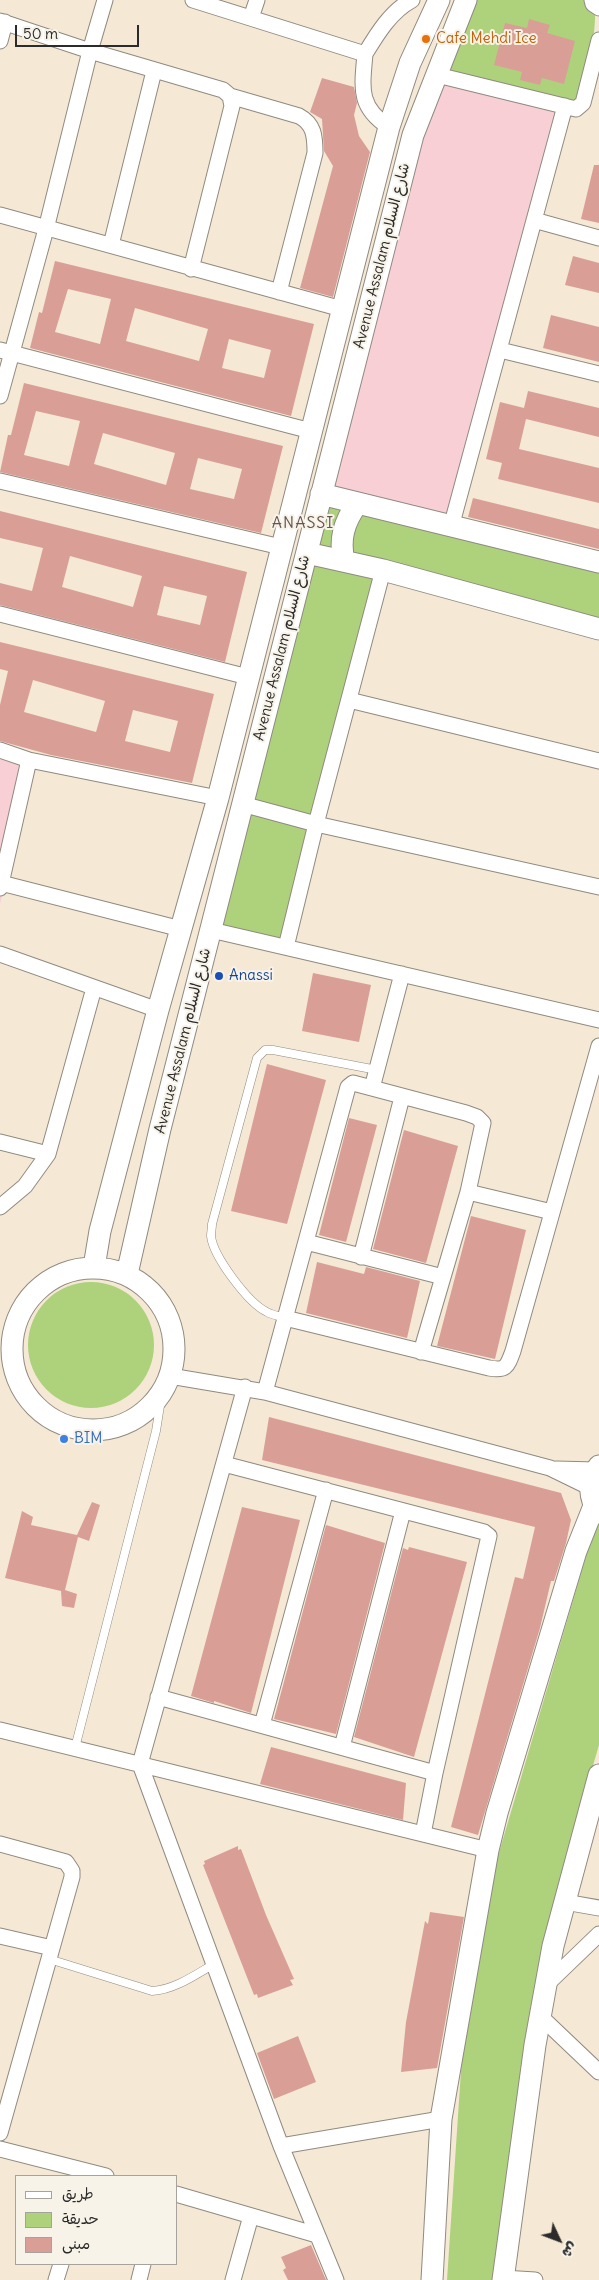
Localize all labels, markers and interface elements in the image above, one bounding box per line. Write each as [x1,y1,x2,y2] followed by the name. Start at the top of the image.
[18,15,141,47] scale bar
[23,24,58,43] text: 50 m
[436,30,537,48] place label: Cafe Mehdi Ice
[420,33,432,45] marker: Cafe Mehdi Ice
[350,161,414,351] street label: Avenue Assalam شارع السلام
[271,513,335,533] district label: ANASSI
[250,553,314,743] street label: Avenue Assalam شارع السلام
[151,946,215,1136] street label: Avenue Assalam شارع السلام
[229,967,273,985] place label: Anassi
[213,970,225,982] marker: Anassi
[74,1430,102,1448] place label: BIM
[58,1433,70,1445] marker: BIM
[15,2175,178,2265] legend
[62,2184,94,2203] text: طريق
[62,2209,99,2228] text: حديقة
[534,2215,584,2265] north arrow
[62,2234,90,2253] text: مبنى
[558,2238,582,2262] text: ش

